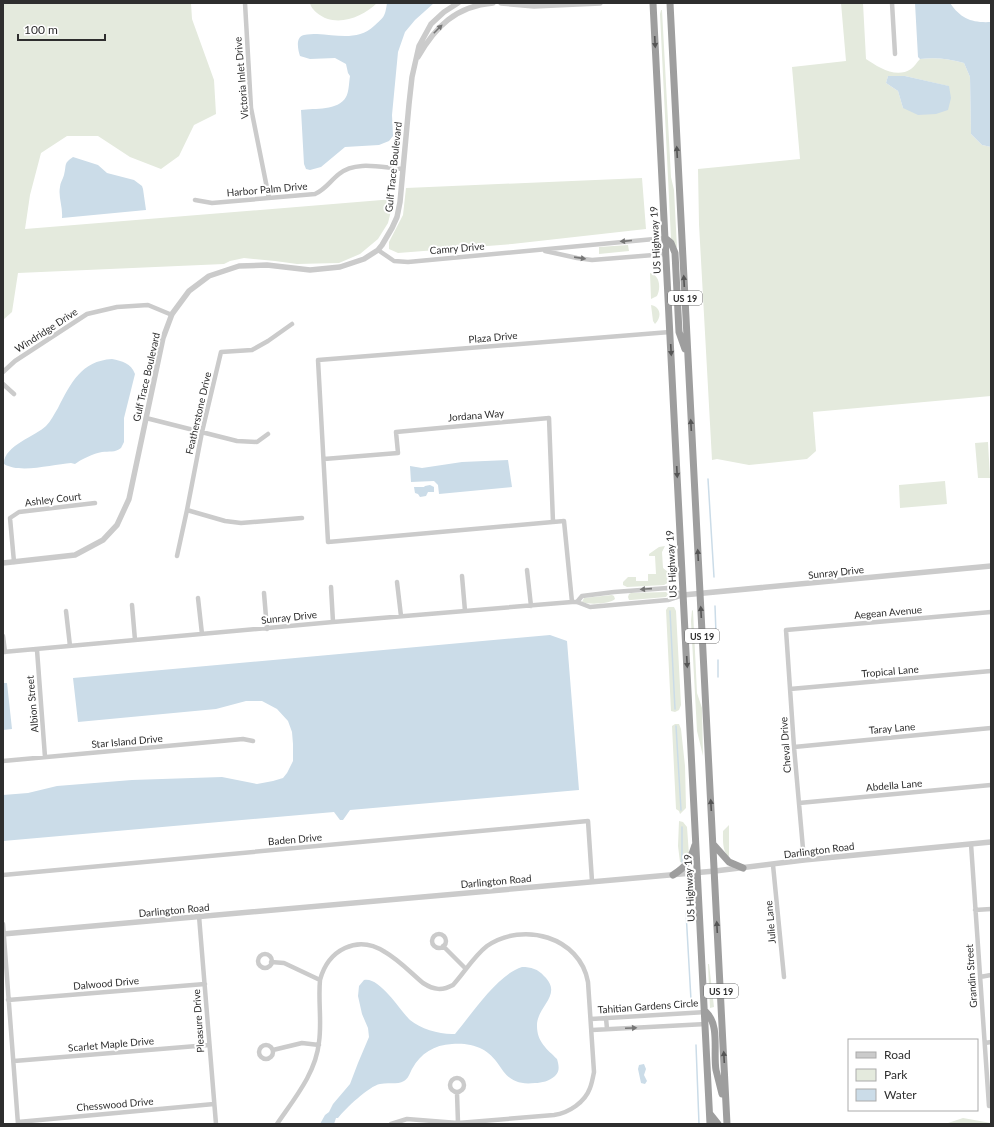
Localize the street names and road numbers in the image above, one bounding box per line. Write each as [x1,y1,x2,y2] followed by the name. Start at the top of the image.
[231,36,251,120] street label: Victoria Inlet Drive
[382,121,404,213] street label: Gulf Trace Boulevard
[226,179,308,199] street label: Harbor Palm Drive
[647,206,663,274] street label: US Highway 19
[429,240,485,256] street label: Camry Drive
[668,291,702,305] road number: US 19
[12,305,80,355] street label: Windridge Drive
[468,329,518,345] street label: Plaza Drive
[130,331,162,423] street label: Gulf Trace Boulevard
[183,371,213,455] street label: Featherstone Drive
[447,406,506,423] street label: Jordana Way
[24,490,82,508] street label: Ashley Court
[663,530,679,598] street label: US Highway 19
[807,563,865,581] street label: Sunray Drive
[854,603,922,621] street label: Aegean Avenue
[260,608,318,626] street label: Sunray Drive
[685,629,719,643] road number: US 19
[861,663,919,679] street label: Tropical Lane
[23,675,40,733] street label: Albion Street
[777,717,793,773] street label: Cheval Drive
[868,720,916,736] street label: Taray Lane
[91,732,163,750] street label: Star Island Drive
[865,777,923,793] street label: Abdella Lane
[267,831,323,847] street label: Baden Drive
[783,840,855,860] street label: Darlington Road
[681,854,697,922] street label: US Highway 19
[460,872,532,890] street label: Darlington Road
[762,900,778,944] street label: Julie Lane
[138,901,210,919] street label: Darlington Road
[963,943,979,1008] street label: Grandin Street
[73,974,139,992] street label: Dalwood Drive
[704,984,738,998] road number: US 19
[190,989,206,1053] street label: Pleasure Drive
[597,996,699,1016] street label: Tahitian Gardens Circle
[67,1034,155,1054] street label: Scarlet Maple Drive
[76,1095,154,1113] street label: Chesswood Drive

